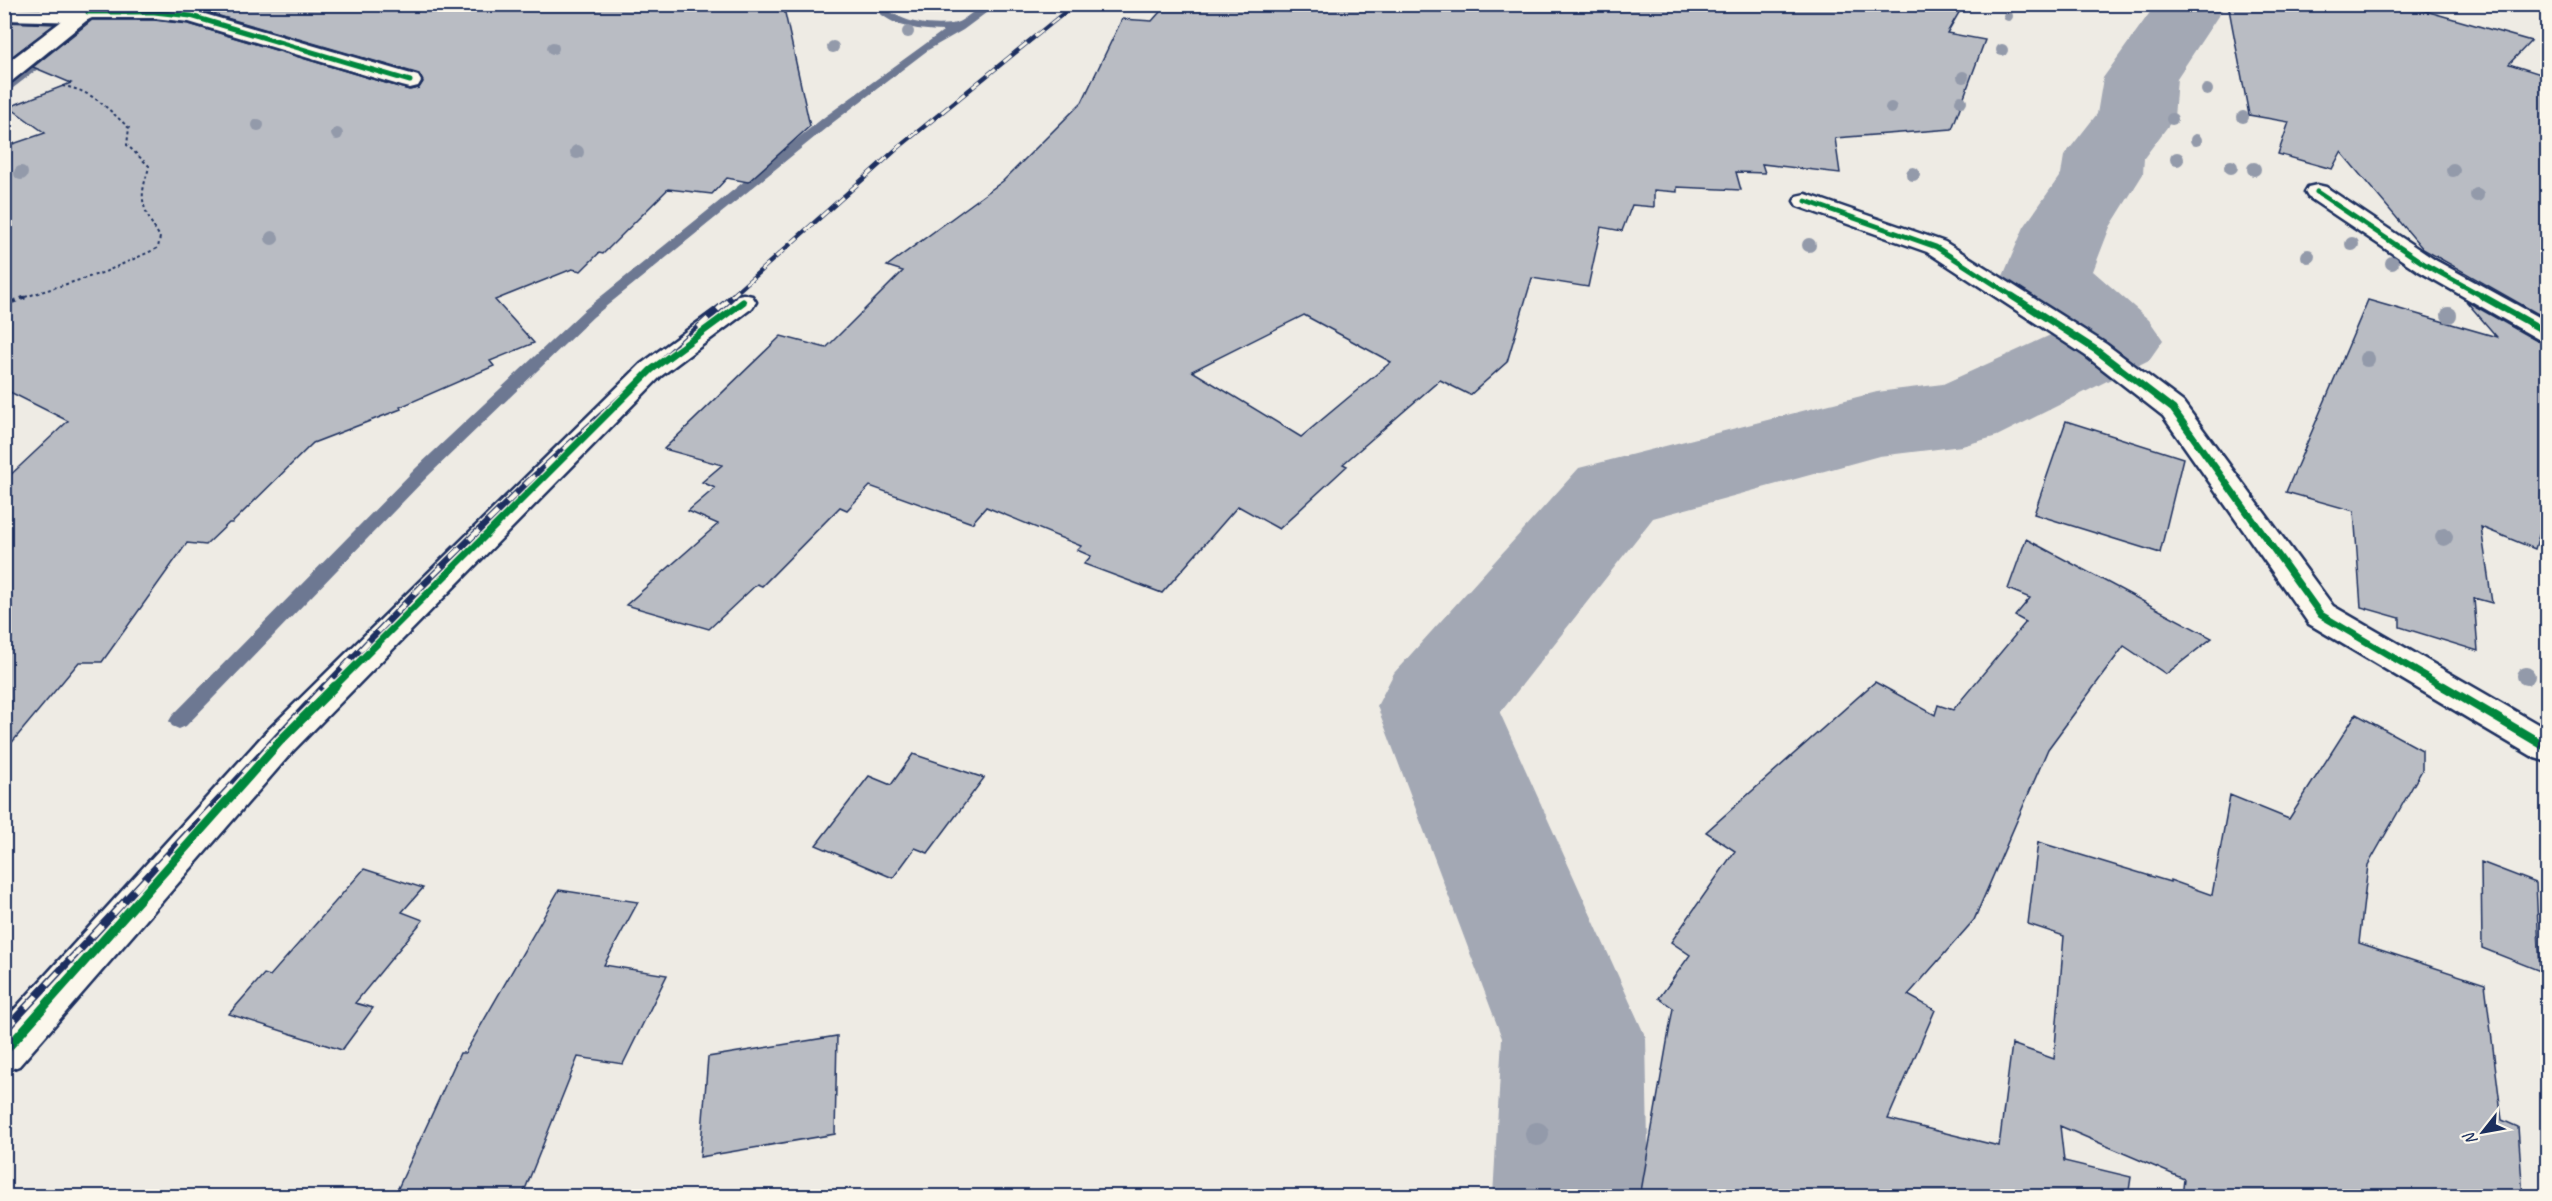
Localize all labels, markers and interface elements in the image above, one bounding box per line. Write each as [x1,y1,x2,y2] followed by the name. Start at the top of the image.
[2453,1102,2513,1162] north arrow
[2458,1127,2482,1149] text: N

